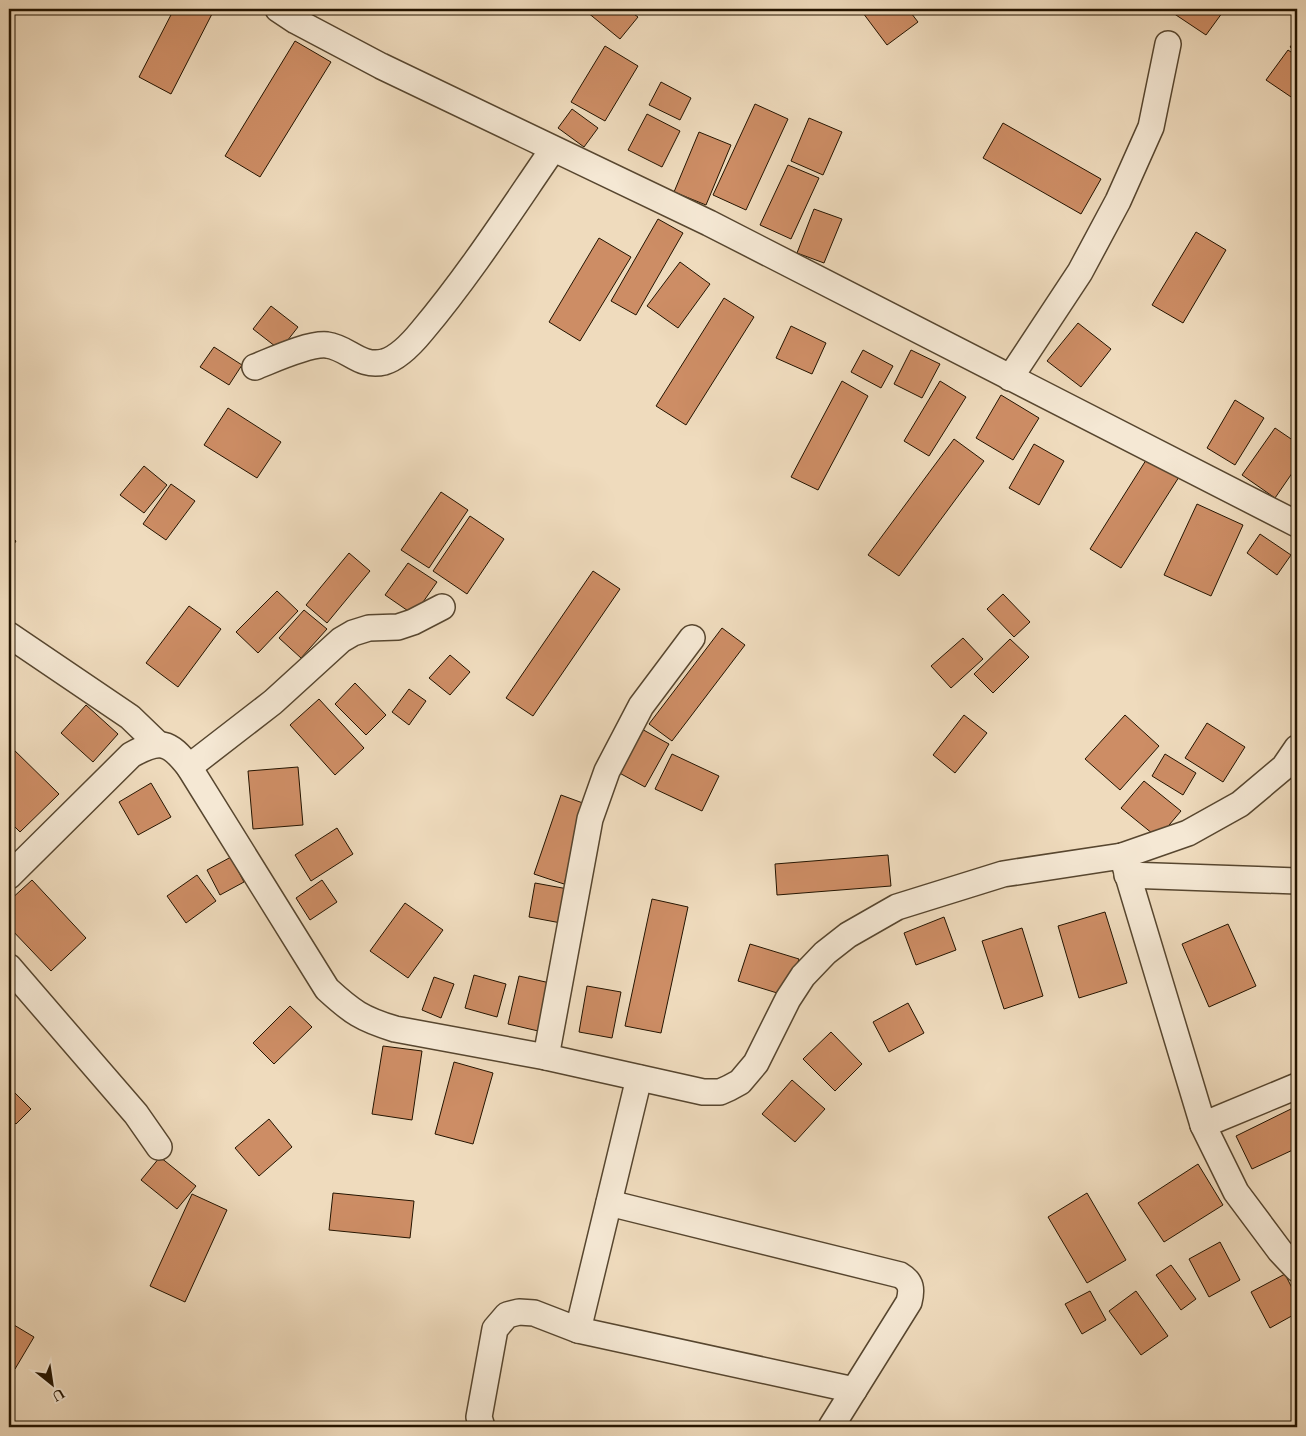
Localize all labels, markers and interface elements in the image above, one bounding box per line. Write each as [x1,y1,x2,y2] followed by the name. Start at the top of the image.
[28,1358,78,1408] north arrow
[48,1384,68,1406] text: U

